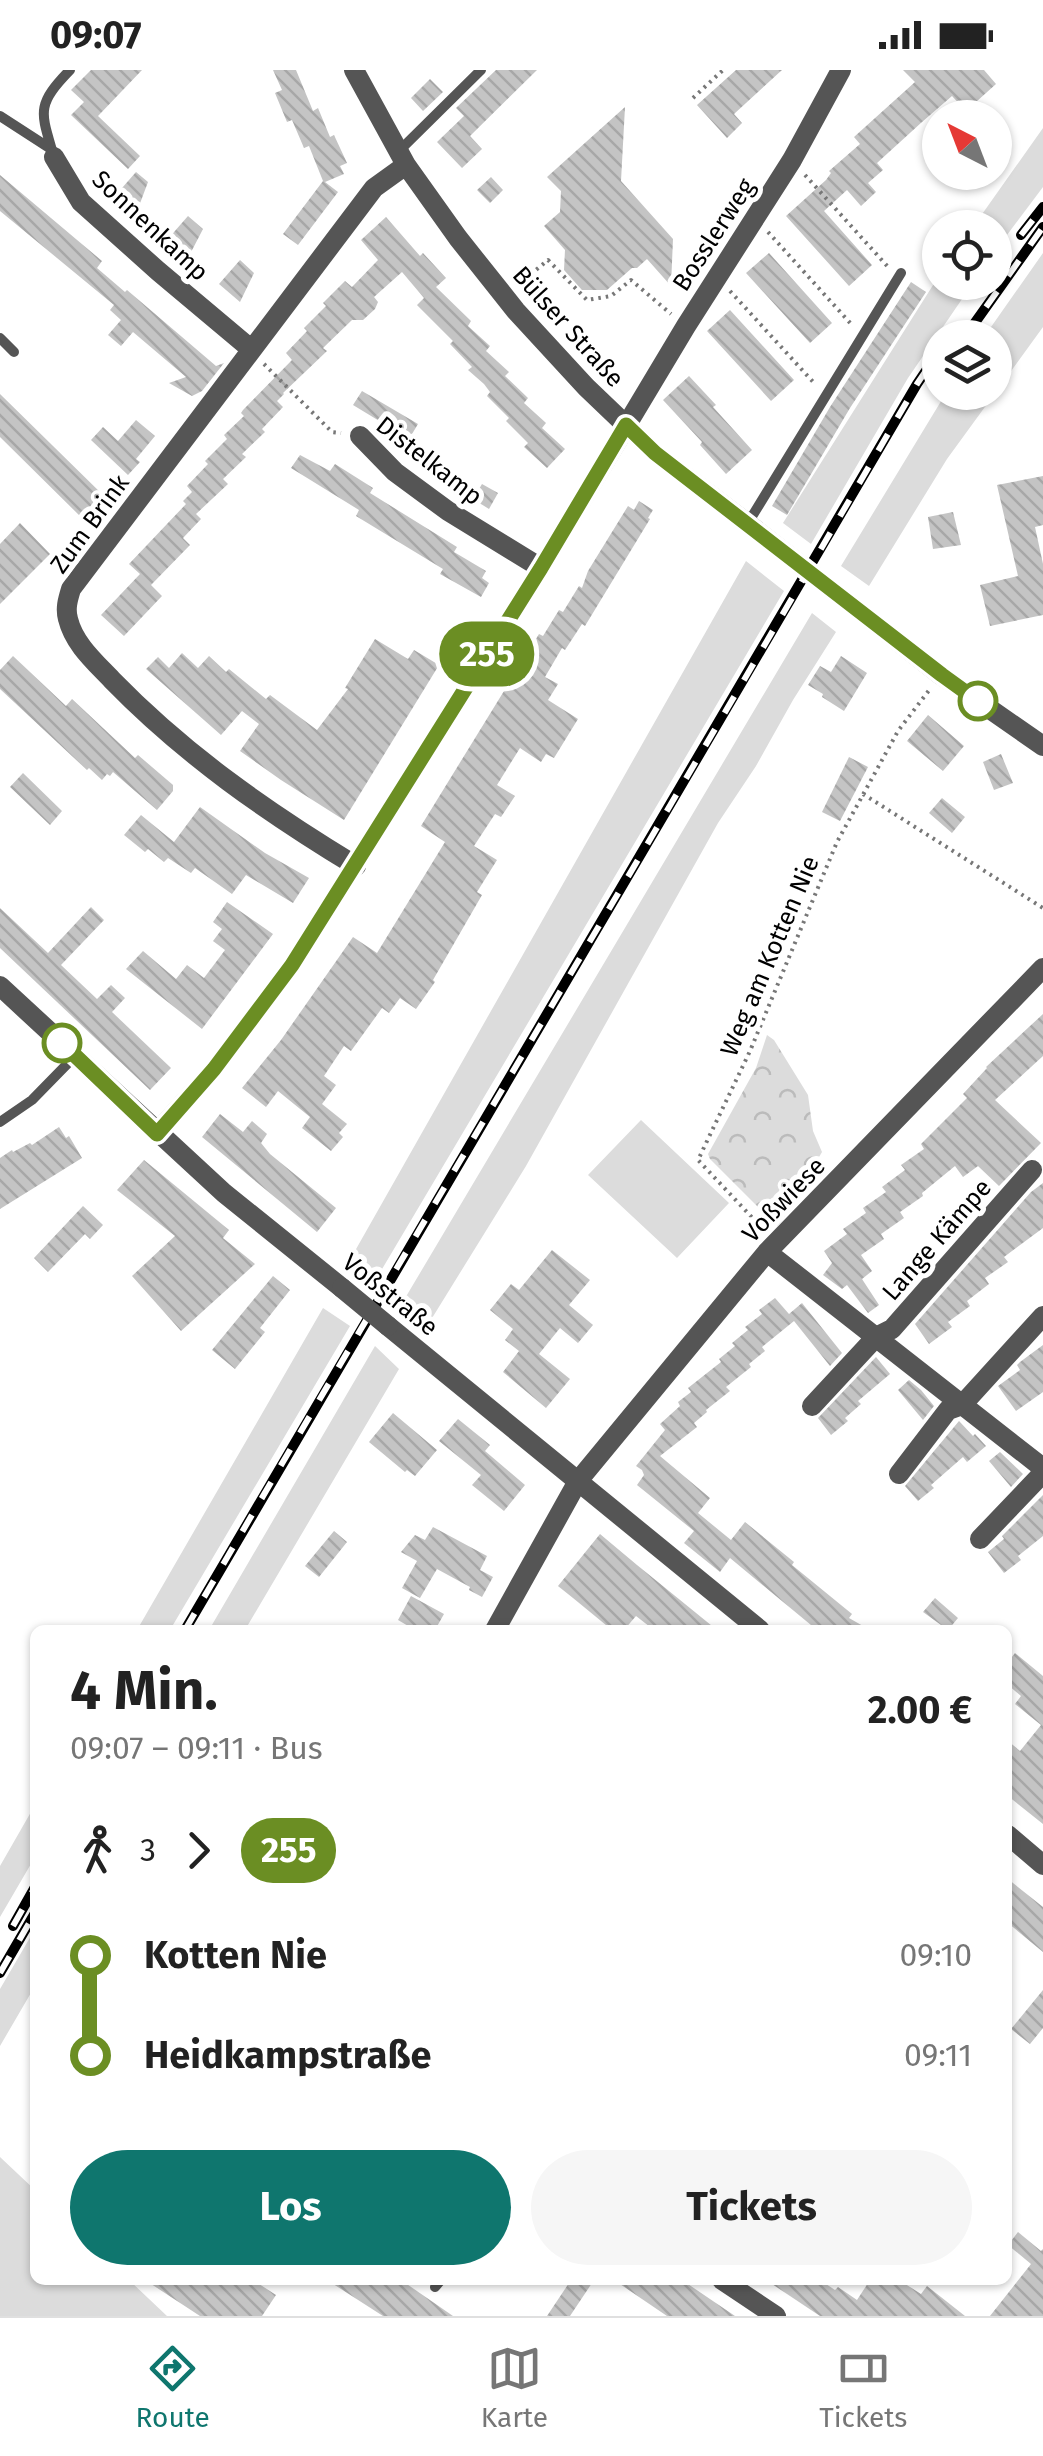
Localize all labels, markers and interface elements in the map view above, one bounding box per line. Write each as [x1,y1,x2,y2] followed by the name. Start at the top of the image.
[50,12,142,58] text: 09:07
[922,100,1012,190] north arrow
[922,100,1012,410] map controls
[86,165,214,287] street label: Sonnenkamp
[667,173,761,297] street label: Bosslerweg
[922,210,1012,300] button: locate
[506,260,630,394] street label: Bülser Straße
[922,320,1012,410] button: layers
[370,410,488,512] street label: Distelkamp
[44,469,136,579] street label: Zum Brink
[430,622,544,686] line badge: 255
[459,633,515,675] text: 255
[959,682,997,720] unlabelled marker
[714,851,826,1061] street label: Weg am Kotten Nie
[43,1024,81,1062] unlabelled marker
[736,1151,832,1249] street label: Voßwiese
[876,1173,998,1307] street label: Lange Kämpe
[336,1247,444,1343] street label: Voßstraße
[70,1658,218,1724] text: 4 Min.
[868,1687,972,1733] text: 2.00 €
[70,1729,323,1767] text: 09:07 – 09:11 · Bus
[70,1823,125,1878] icon: walk
[171,1823,226,1878] icon: forward
[261,1829,316,1871] text: 255
[140,1831,156,1869] text: 3
[144,1932,327,1978] text: Kotten Nie
[900,1936,972,1974] text: 09:10
[144,2032,432,2078] text: Heidkampstraße
[904,2036,972,2074] text: 09:11
[70,2150,511,2265] button: Los
[531,2150,972,2265] button: Tickets
[136,2341,210,2434] tab: Route
[481,2341,548,2434] tab: Karte
[819,2341,907,2434] tab: Tickets

